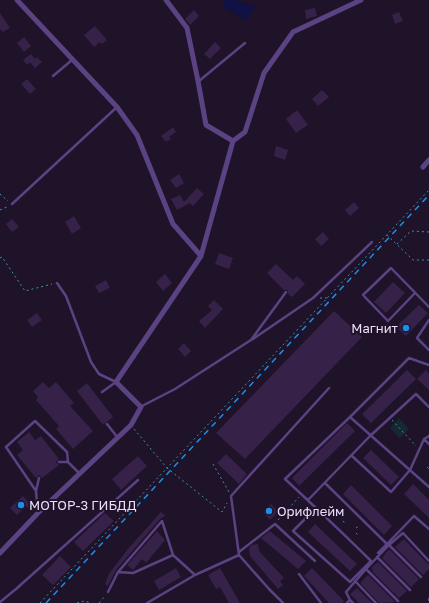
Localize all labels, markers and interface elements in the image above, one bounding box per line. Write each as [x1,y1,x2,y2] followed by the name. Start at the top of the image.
[351,320,399,336] place label: Магнит
[401,323,411,333] marker: Магнит
[29,497,137,513] place label: МОТОР-3 ГИБДД
[16,500,26,510] marker: МОТОР-3 ГИБДД
[277,503,344,519] place label: Орифлейм
[264,506,274,516] marker: Орифлейм

